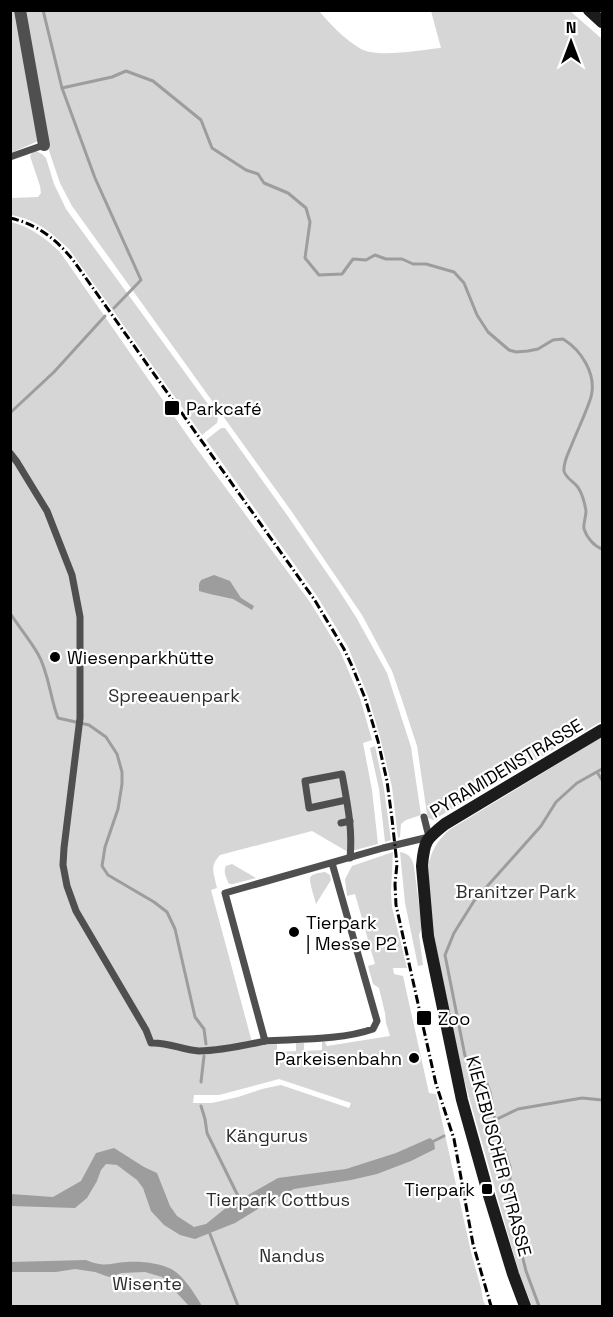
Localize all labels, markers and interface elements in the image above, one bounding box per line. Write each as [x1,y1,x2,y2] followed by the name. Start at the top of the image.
[541,12,601,72] north arrow
[566,17,576,38] text: N
[186,397,262,420] place label: Parkcafé
[163,399,181,417] marker: Parkcafé
[67,646,214,669] place label: Wiesenparkhütte
[48,650,62,664] marker: Wiesenparkhütte
[108,684,240,707] park label: Spreeauenpark
[425,713,587,823] street label: PYRAMIDENSTRASSE
[456,880,577,903] park label: Branitzer Park
[306,911,397,955] place label: Tierpark | Messe P2
[287,925,301,939] marker: Tierpark | Messe P2
[438,1007,470,1030] place label: Zoo
[415,1009,433,1027] marker: Zoo
[275,1047,402,1070] place label: Parkeisenbahn
[407,1051,421,1065] marker: Parkeisenbahn
[461,1053,537,1259] street label: KIEKEBUSCHER STRASSE
[226,1124,308,1147] park label: Kängurus
[404,1178,475,1201] place label: Tierpark
[480,1182,494,1196] marker: Tierpark
[206,1188,350,1211] park label: Tierpark Cottbus
[259,1244,325,1267] park label: Nandus
[112,1272,182,1295] park label: Wisente

